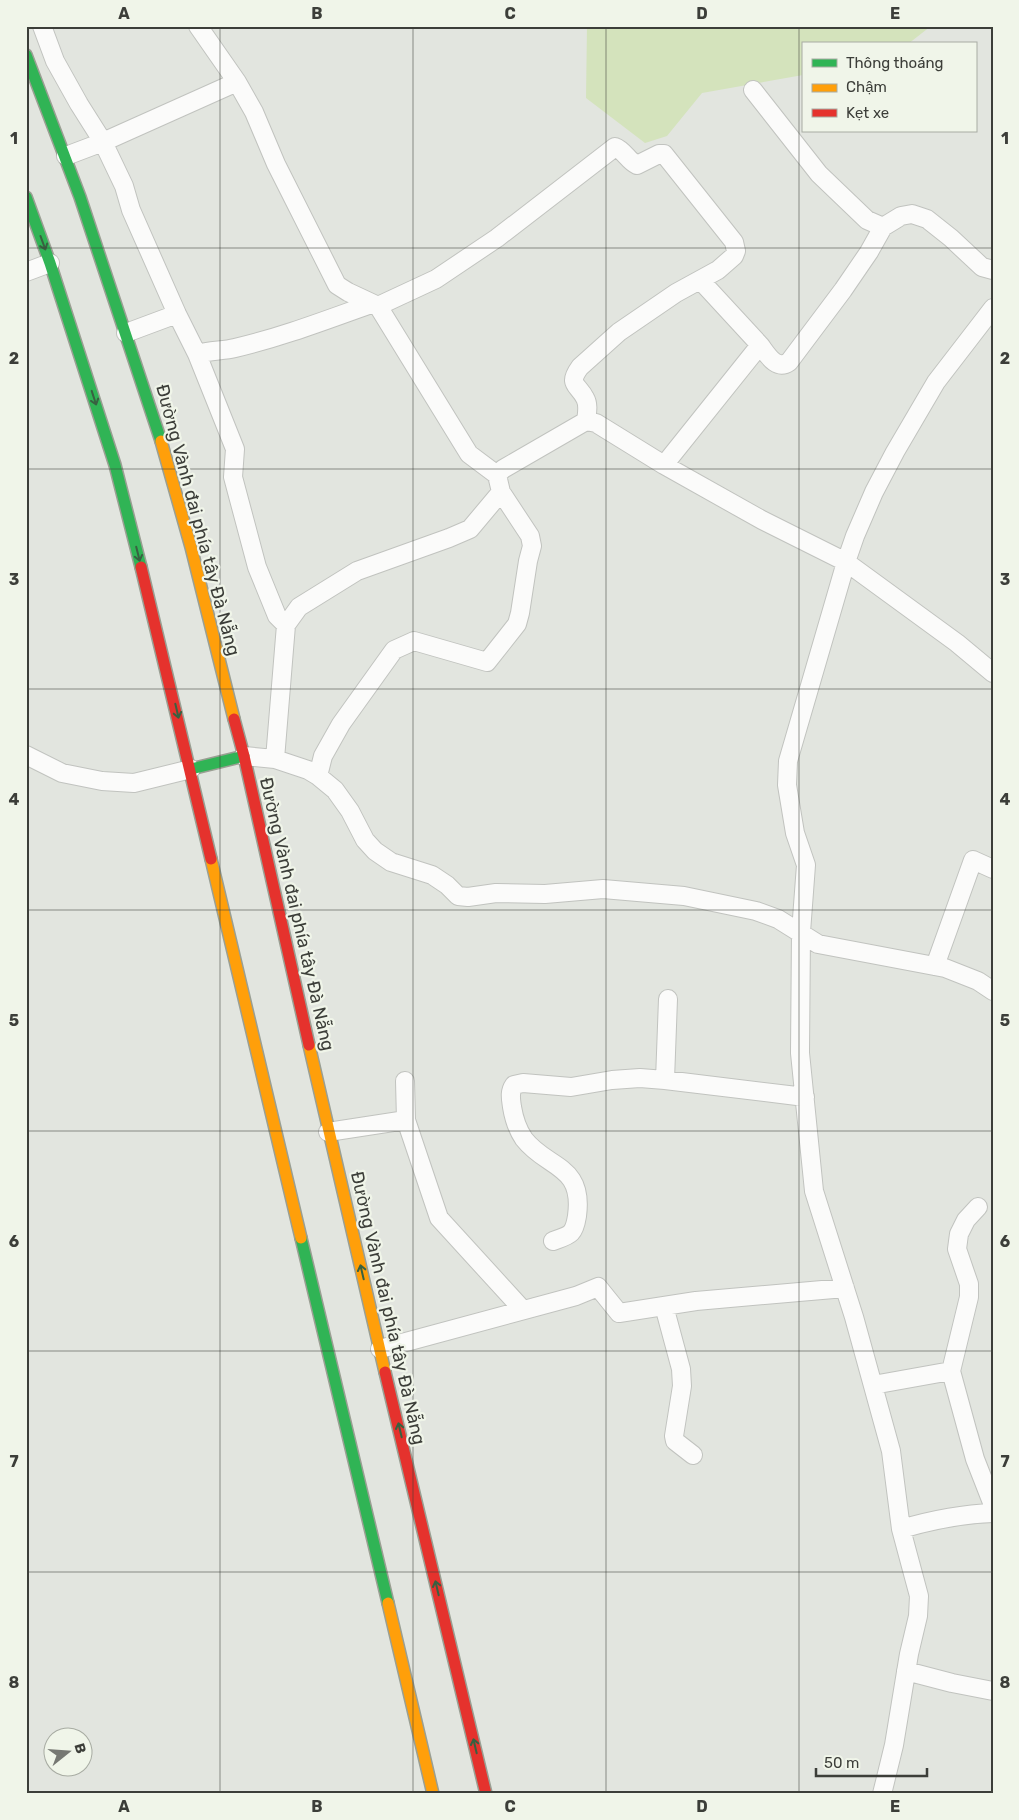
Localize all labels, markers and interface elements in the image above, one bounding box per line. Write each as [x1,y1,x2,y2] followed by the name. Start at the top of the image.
[118,4,130,23] text: A
[311,4,323,23] text: B
[504,4,516,23] text: C
[696,4,708,23] text: D
[890,4,900,23] text: E
[802,42,976,132] legend
[846,54,943,72] text: Thông thoáng
[846,78,887,96] text: Chậm
[846,104,889,122] text: Kẹt xe
[10,129,18,148] text: 1
[1001,129,1009,148] text: 1
[39,235,48,250] one-way arrow
[9,349,19,368] text: 2
[1000,349,1010,368] text: 2
[151,382,246,658] street label: Đường Vành đai phía tây Đà Nẵng
[89,389,99,405] one-way arrow
[134,545,143,561] one-way arrow
[9,570,19,589] text: 3
[1000,570,1010,589] text: 3
[173,703,182,719] one-way arrow
[255,775,340,1053] street label: Đường Vành đai phía tây Đà Nẵng
[9,790,20,809] text: 4
[1000,790,1011,809] text: 4
[9,1011,19,1030] text: 5
[1000,1011,1010,1030] text: 5
[346,1169,431,1447] street label: Đường Vành đai phía tây Đà Nẵng
[9,1232,19,1251] text: 6
[1000,1232,1010,1251] text: 6
[357,1265,366,1281] one-way arrow
[394,1423,404,1439] one-way arrow
[9,1452,19,1471] text: 7
[1000,1452,1010,1471] text: 7
[432,1581,441,1597] one-way arrow
[9,1673,20,1692] text: 8
[1000,1673,1011,1692] text: 8
[42,1728,92,1778] north arrow
[470,1739,479,1755] one-way arrow
[70,1741,90,1756] text: B
[816,1745,928,1777] scale bar
[824,1754,859,1772] text: 50 m
[118,1797,130,1816] text: A
[311,1797,323,1816] text: B
[504,1797,516,1816] text: C
[696,1797,708,1816] text: D
[890,1797,900,1816] text: E

